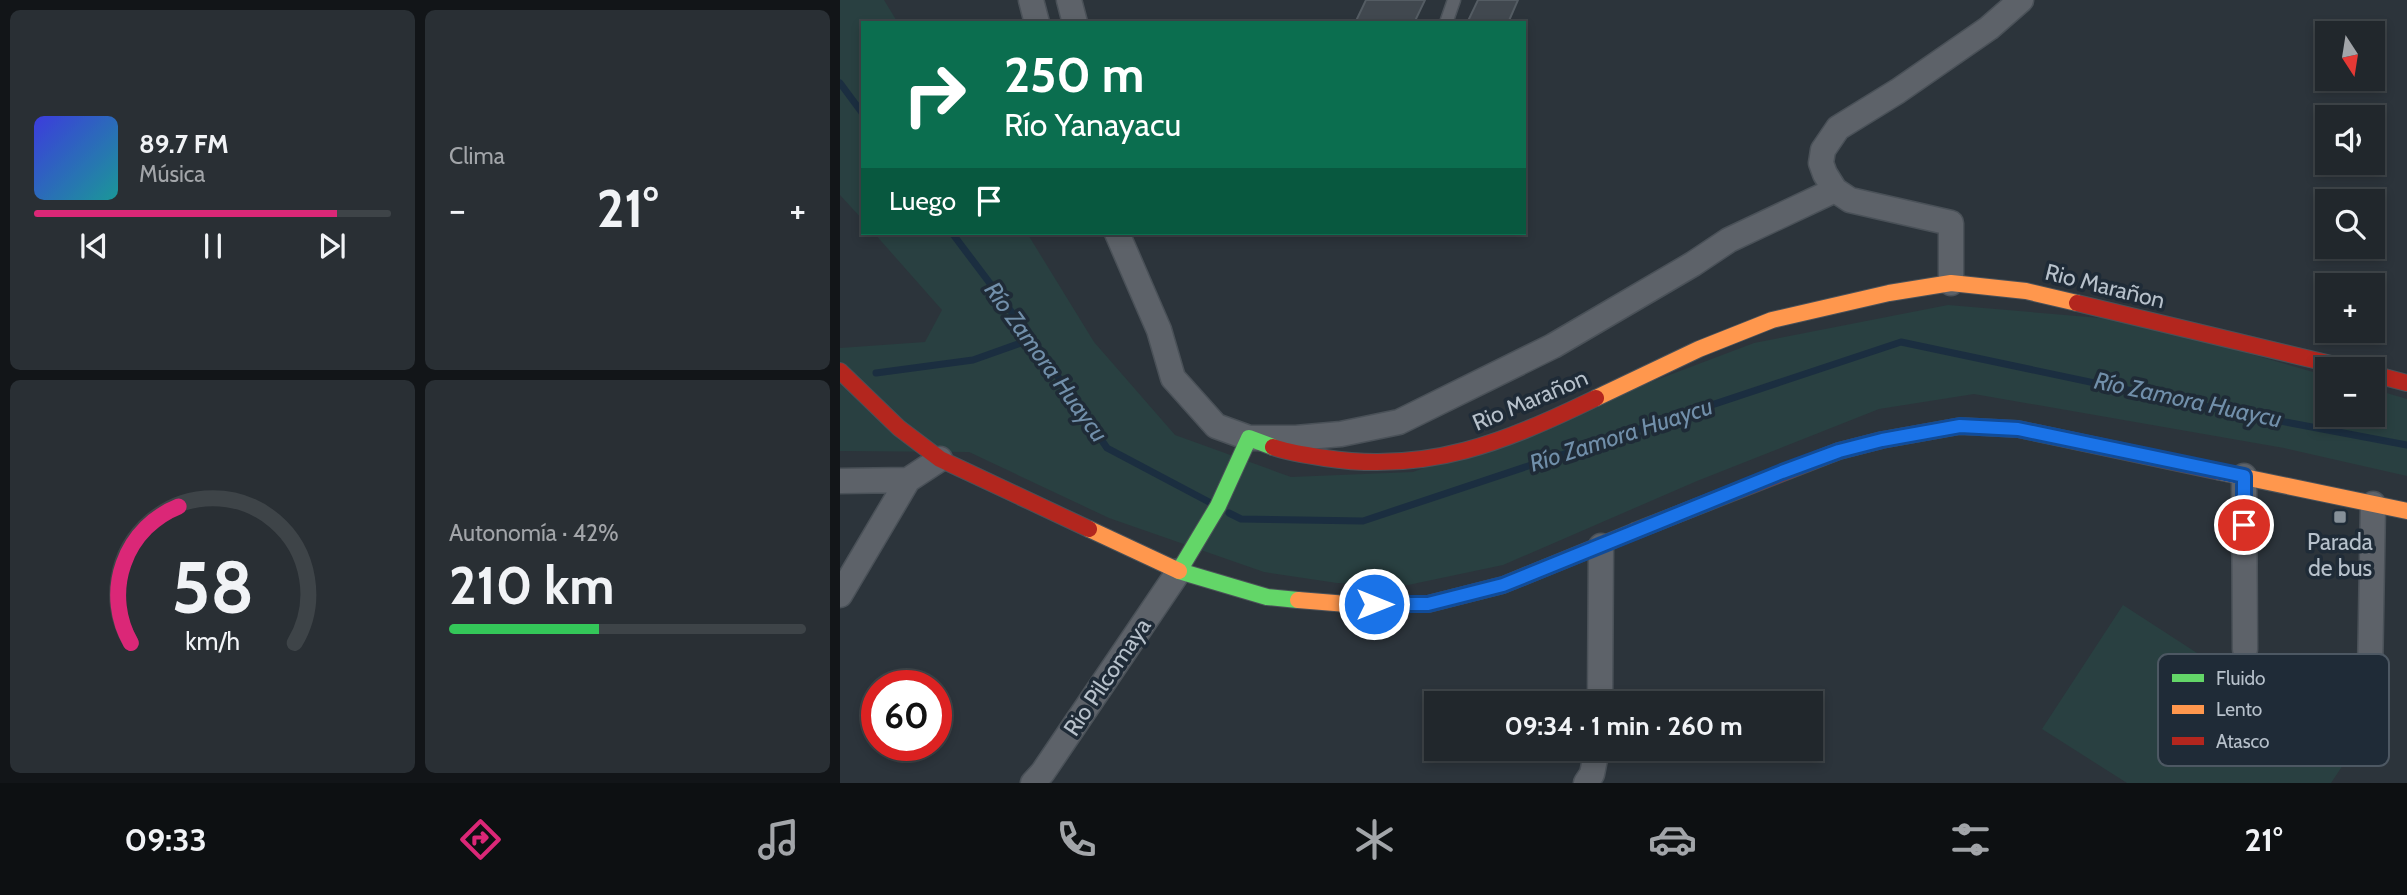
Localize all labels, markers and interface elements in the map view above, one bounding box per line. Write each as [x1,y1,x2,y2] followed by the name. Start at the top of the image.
[2315,21,2385,91] north arrow
[2315,21,2385,427] map controls
[1004,45,1144,104] text: 250 m
[889,49,980,140] icon: right
[1004,105,1181,144] text: Río Yanayacu
[2315,105,2385,175] button: sound
[139,128,229,160] text: 89.7 FM
[449,142,505,170] text: Clima
[139,160,205,188] text: Música
[597,177,658,240] text: 21°
[970,182,1008,220] icon: arrive
[889,185,956,217] text: Luego
[449,186,466,233] text: −
[789,186,806,233] text: +
[2315,189,2385,259] button: search
[75,227,113,265] icon: previous
[194,227,232,265] icon: pause
[313,227,351,265] icon: next
[2042,258,2168,314] street label: Rio Marañon
[2315,273,2385,343] button: +
[979,276,1114,447] water label: Río Zamora Huaycu
[2315,357,2385,427] button: −
[1468,363,1592,437] street label: Rio Marañon
[2092,365,2285,434] water label: Río Zamora Huaycu
[1526,391,1716,478] water label: Río Zamora Huaycu
[2214,495,2274,555] pin
[2225,506,2263,544] icon: arrive
[2332,509,2348,525] marker: Parada de bus
[449,519,619,547] text: Autonomía · 42%
[2307,528,2373,582] place label: Parada de bus
[171,543,254,631] text: 58
[449,554,615,617] text: 210 km
[1337,567,1411,641] position arrow
[1057,613,1157,741] street label: Rio Pilcomaya
[185,625,240,655] text: km/h
[2158,654,2389,766] legend
[2216,667,2265,690] text: Fluido
[861,670,952,761] speed limit sign: 60
[2216,698,2262,721] text: Lento
[1504,710,1743,742] text: 09:34 · 1 min · 260 m
[2216,730,2270,753] text: Atasco
[456,815,505,864] icon: directions
[754,815,803,864] icon: music
[1052,815,1101,864] icon: phone
[1350,815,1399,864] icon: climate
[1648,815,1697,864] icon: car
[1946,815,1995,864] icon: filters
[125,820,207,859] text: 09:33
[2244,820,2282,859] text: 21°

